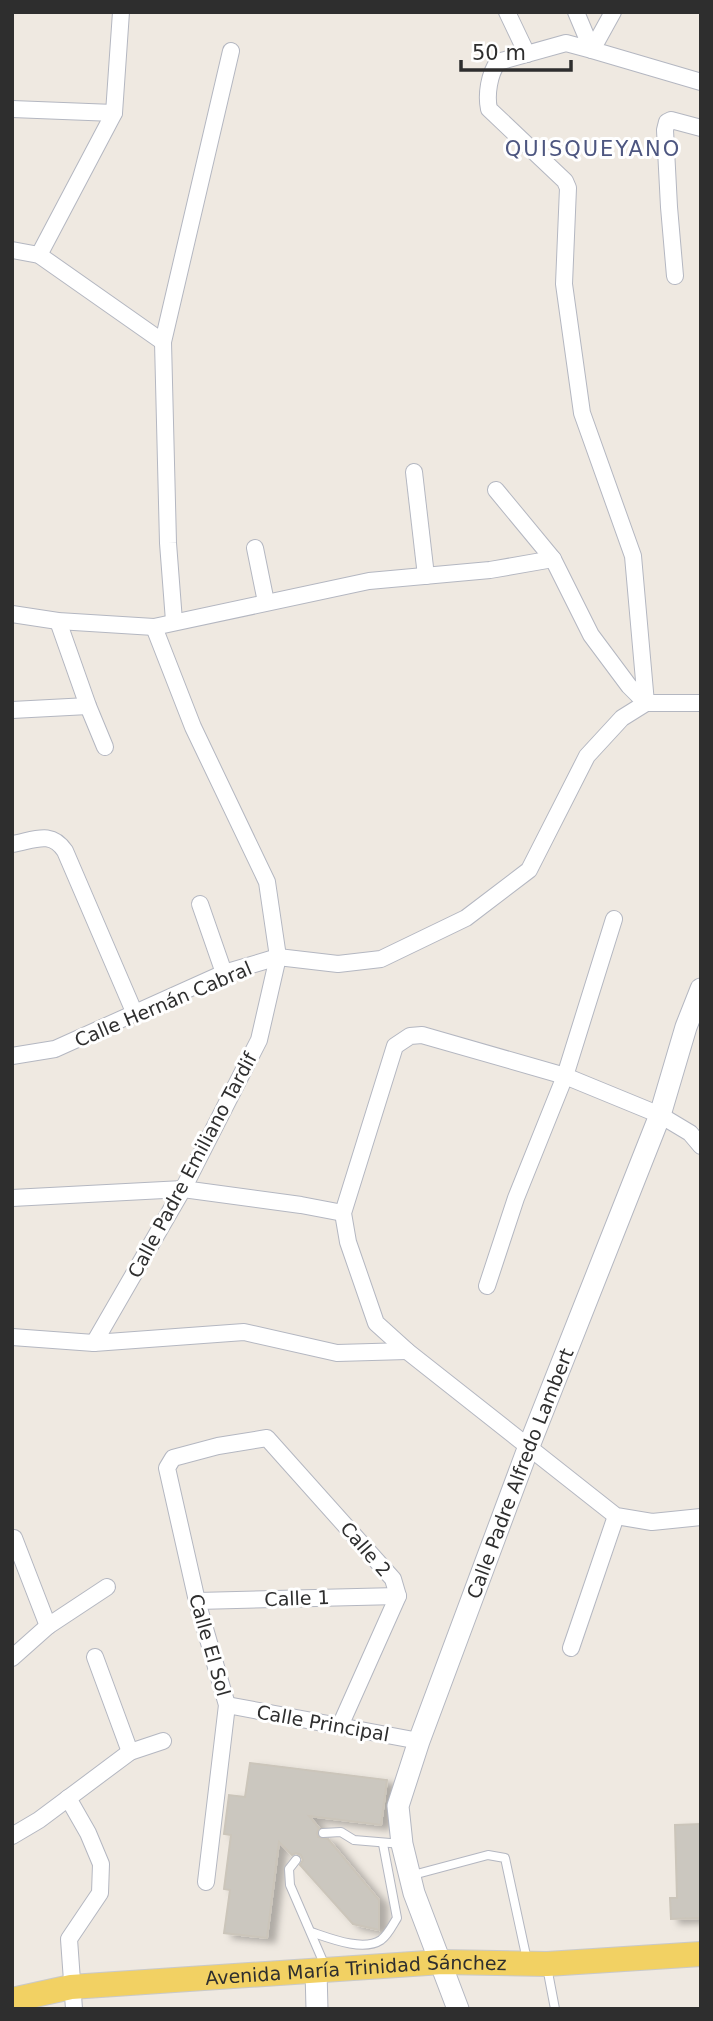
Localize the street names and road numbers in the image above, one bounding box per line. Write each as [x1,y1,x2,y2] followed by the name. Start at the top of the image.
[71,957,255,1051] street label: Calle Hernán Cabral
[123,1047,261,1281] street label: Calle Padre Emiliano Tardif
[462,1345,578,1602] street label: Calle Padre Alfredo Lambert
[336,1517,396,1581] street label: Calle 2
[264,1586,330,1610] street label: Calle 1
[185,1591,235,1699] street label: Calle El Sol
[255,1701,391,1745] street label: Calle Principal
[205,1951,507,1989] street label: Avenida María Trinidad Sánchez

